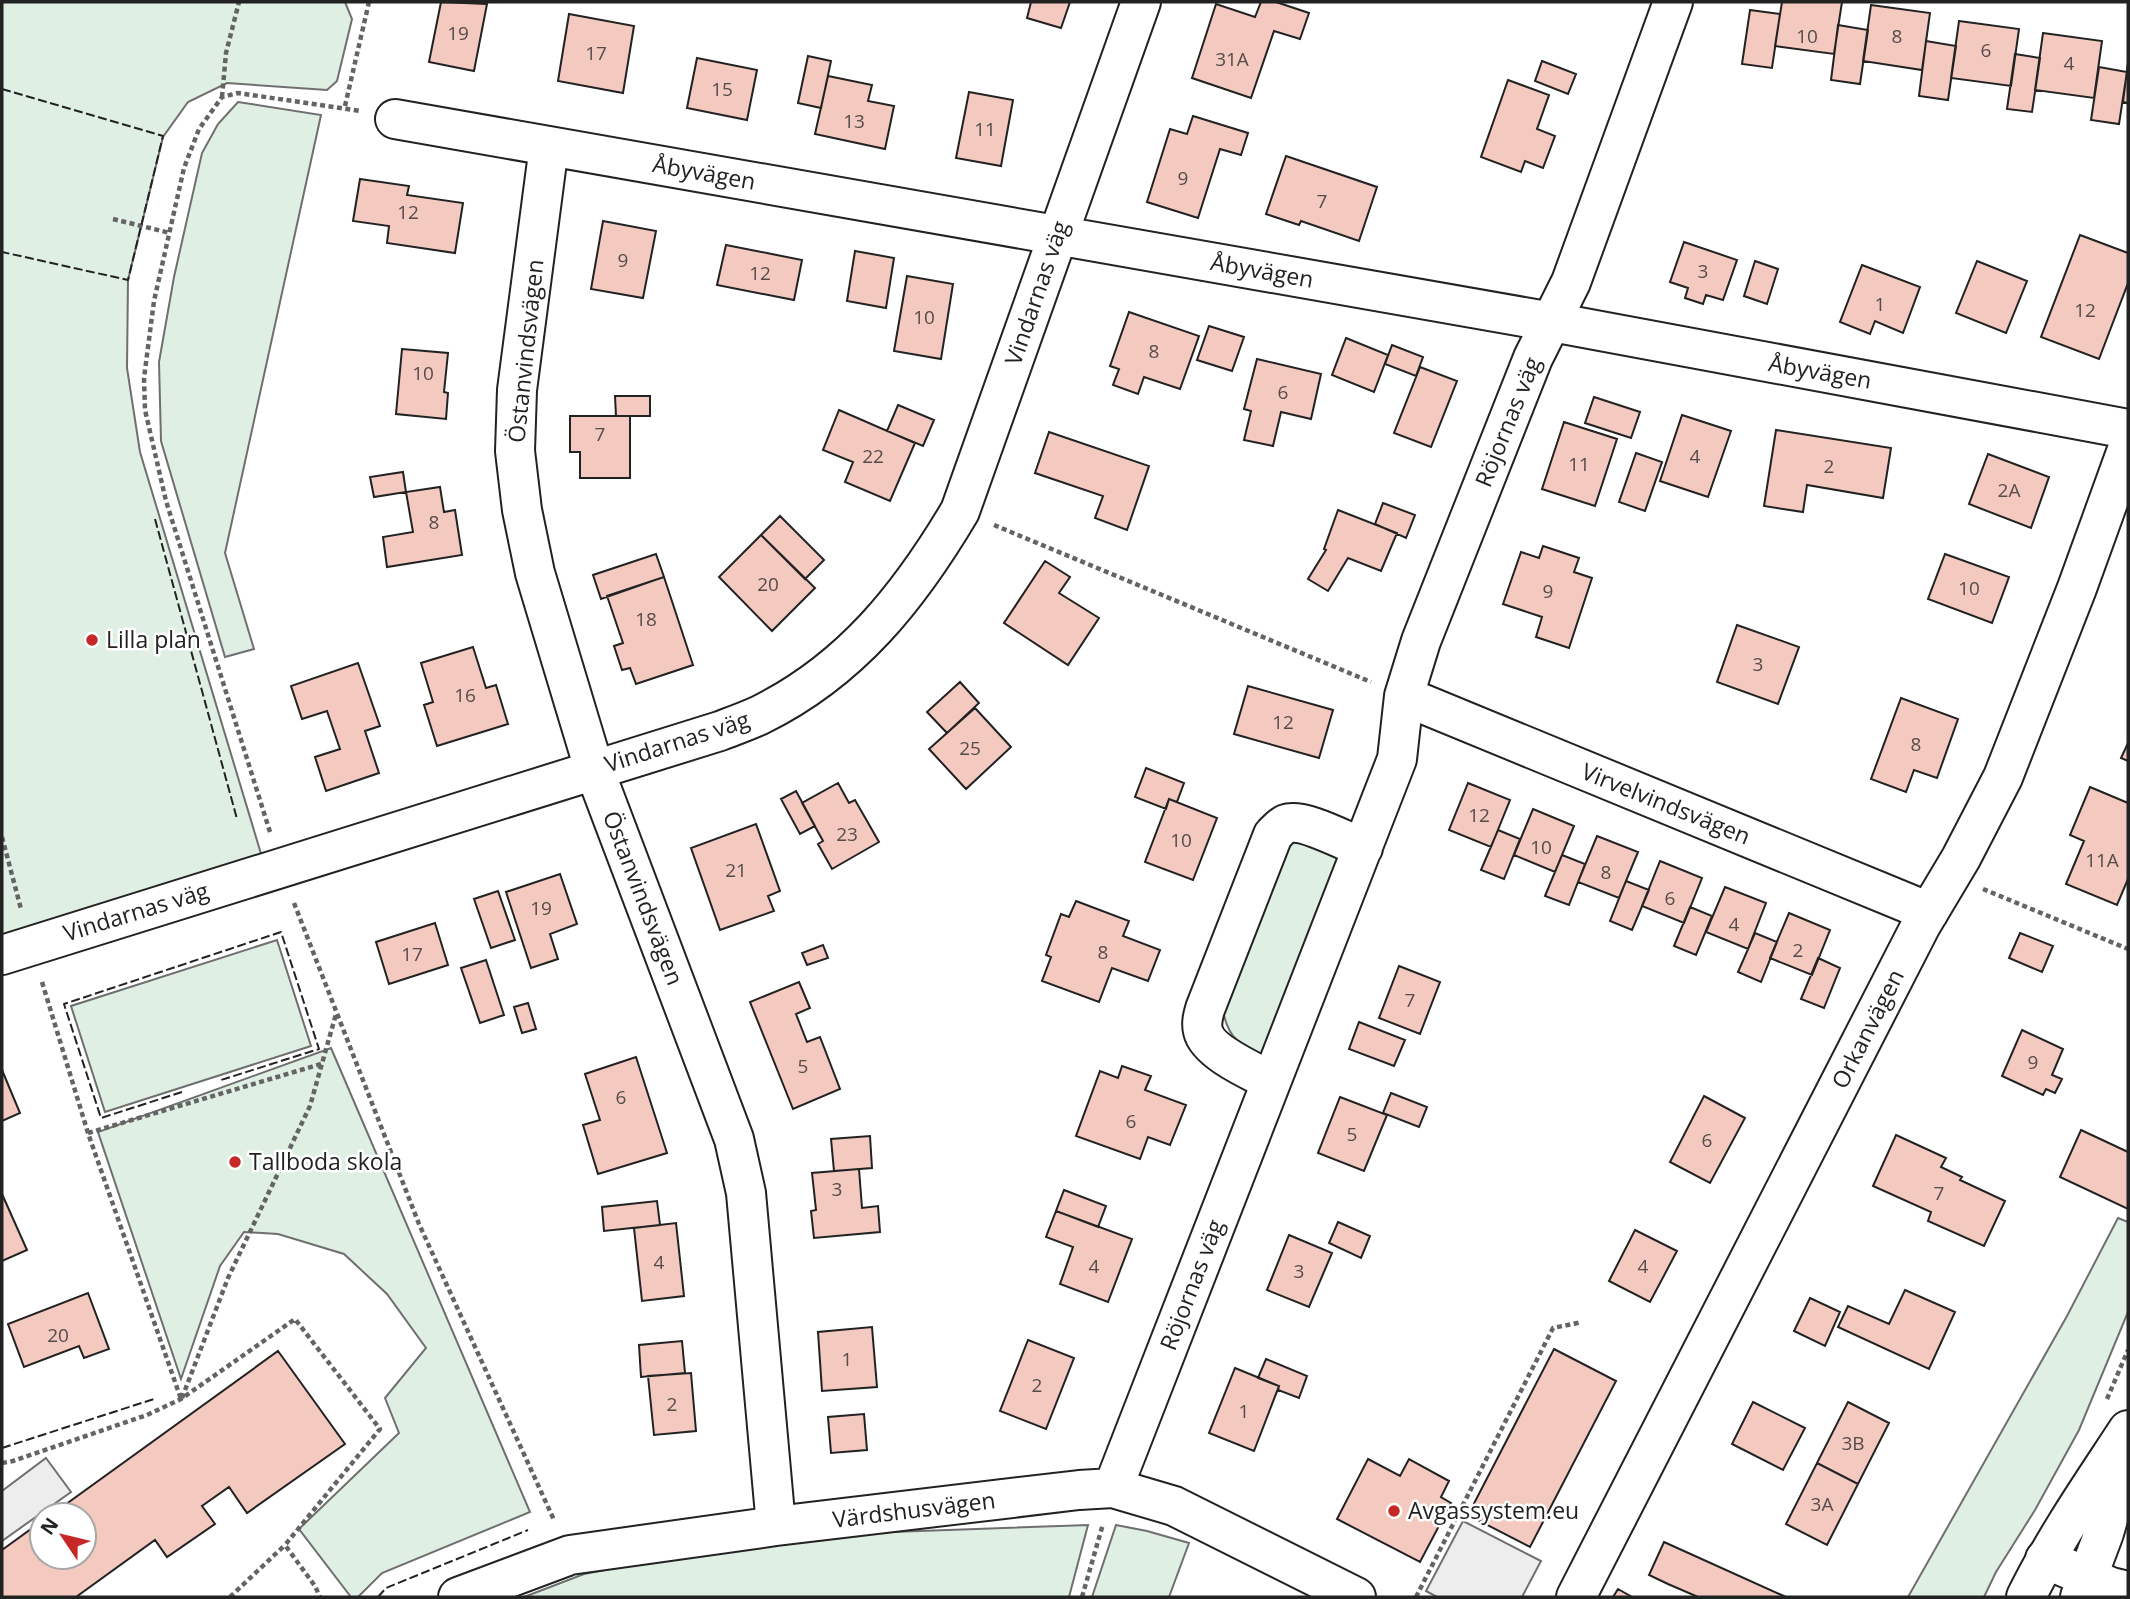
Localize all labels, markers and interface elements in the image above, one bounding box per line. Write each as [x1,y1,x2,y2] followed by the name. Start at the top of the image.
[447,20,469,46] house number: 19
[1796,23,1818,49] house number: 10
[1892,23,1902,49] house number: 8
[1981,37,1991,63] house number: 6
[585,40,607,66] house number: 17
[1215,46,1249,72] house number: 31A
[2064,50,2075,76] house number: 4
[711,76,733,102] house number: 15
[843,108,865,134] house number: 13
[974,116,996,142] house number: 11
[650,147,758,197] street label: Åbyvägen
[1178,165,1188,191] house number: 9
[1317,188,1327,214] house number: 7
[397,199,419,225] house number: 12
[996,216,1076,369] street label: Vindarnas väg
[1208,245,1316,295] street label: Åbyvägen
[618,247,628,273] house number: 9
[499,258,551,444] street label: Östanvindsvägen
[1698,258,1708,284] house number: 3
[749,260,771,286] house number: 12
[1875,291,1885,317] house number: 1
[2074,297,2096,323] house number: 12
[913,304,935,330] house number: 10
[1149,338,1159,364] house number: 8
[1766,346,1874,396] street label: Åbyvägen
[1466,351,1548,491] street label: Röjornas väg
[412,360,434,386] house number: 10
[1278,379,1288,405] house number: 6
[595,421,605,447] house number: 7
[862,443,884,469] house number: 22
[1690,443,1701,469] house number: 4
[1568,451,1590,477] house number: 11
[1824,453,1834,479] house number: 2
[1998,477,2020,503] house number: 2A
[429,509,439,535] house number: 8
[757,571,779,597] house number: 20
[1958,575,1980,601] house number: 10
[1543,578,1553,604] house number: 9
[635,606,657,632] house number: 18
[106,623,201,655] place label: Lilla plan
[84,632,100,648] marker: Lilla plan
[1753,651,1763,677] house number: 3
[454,682,476,708] house number: 16
[600,702,754,780] street label: Vindarnas väg
[1272,709,1294,735] house number: 12
[1911,731,1921,757] house number: 8
[959,735,981,761] house number: 25
[1577,755,1756,851] street label: Virvelvindsvägen
[1468,802,1490,828] house number: 12
[596,806,692,989] street label: Östanvindsvägen
[836,821,858,847] house number: 23
[1170,827,1192,853] house number: 10
[1530,834,1552,860] house number: 10
[2085,847,2119,873] house number: 11A
[725,857,747,883] house number: 21
[1601,859,1611,885] house number: 8
[59,874,213,948] street label: Vindarnas väg
[1665,885,1675,911] house number: 6
[530,895,552,921] house number: 19
[1729,911,1740,937] house number: 4
[1793,937,1803,963] house number: 2
[1098,939,1108,965] house number: 8
[401,941,423,967] house number: 17
[1823,963,1911,1094] street label: Orkanvägen
[1405,987,1415,1013] house number: 7
[2028,1049,2038,1075] house number: 9
[798,1053,808,1079] house number: 5
[616,1084,626,1110] house number: 6
[1126,1108,1136,1134] house number: 6
[1347,1121,1357,1147] house number: 5
[1702,1127,1712,1153] house number: 6
[249,1145,402,1177] place label: Tallboda skola
[227,1154,243,1170] marker: Tallboda skola
[832,1176,842,1202] house number: 3
[1934,1180,1944,1206] house number: 7
[1151,1214,1231,1355] street label: Röjornas väg
[654,1249,665,1275] house number: 4
[1089,1253,1100,1279] house number: 4
[1638,1253,1649,1279] house number: 4
[1294,1258,1304,1284] house number: 3
[47,1322,69,1348] house number: 20
[842,1346,852,1372] house number: 1
[1032,1372,1042,1398] house number: 2
[667,1391,677,1417] house number: 2
[1239,1398,1249,1424] house number: 1
[1841,1430,1865,1456] house number: 3B
[831,1483,997,1535] street label: Värdshusvägen
[1811,1491,1833,1517] house number: 3A
[1408,1494,1579,1526] place label: Avgassystem.eu
[28,1501,98,1571] north arrow
[1386,1503,1402,1519] marker: Avgassystem.eu
[34,1512,64,1540] text: N

